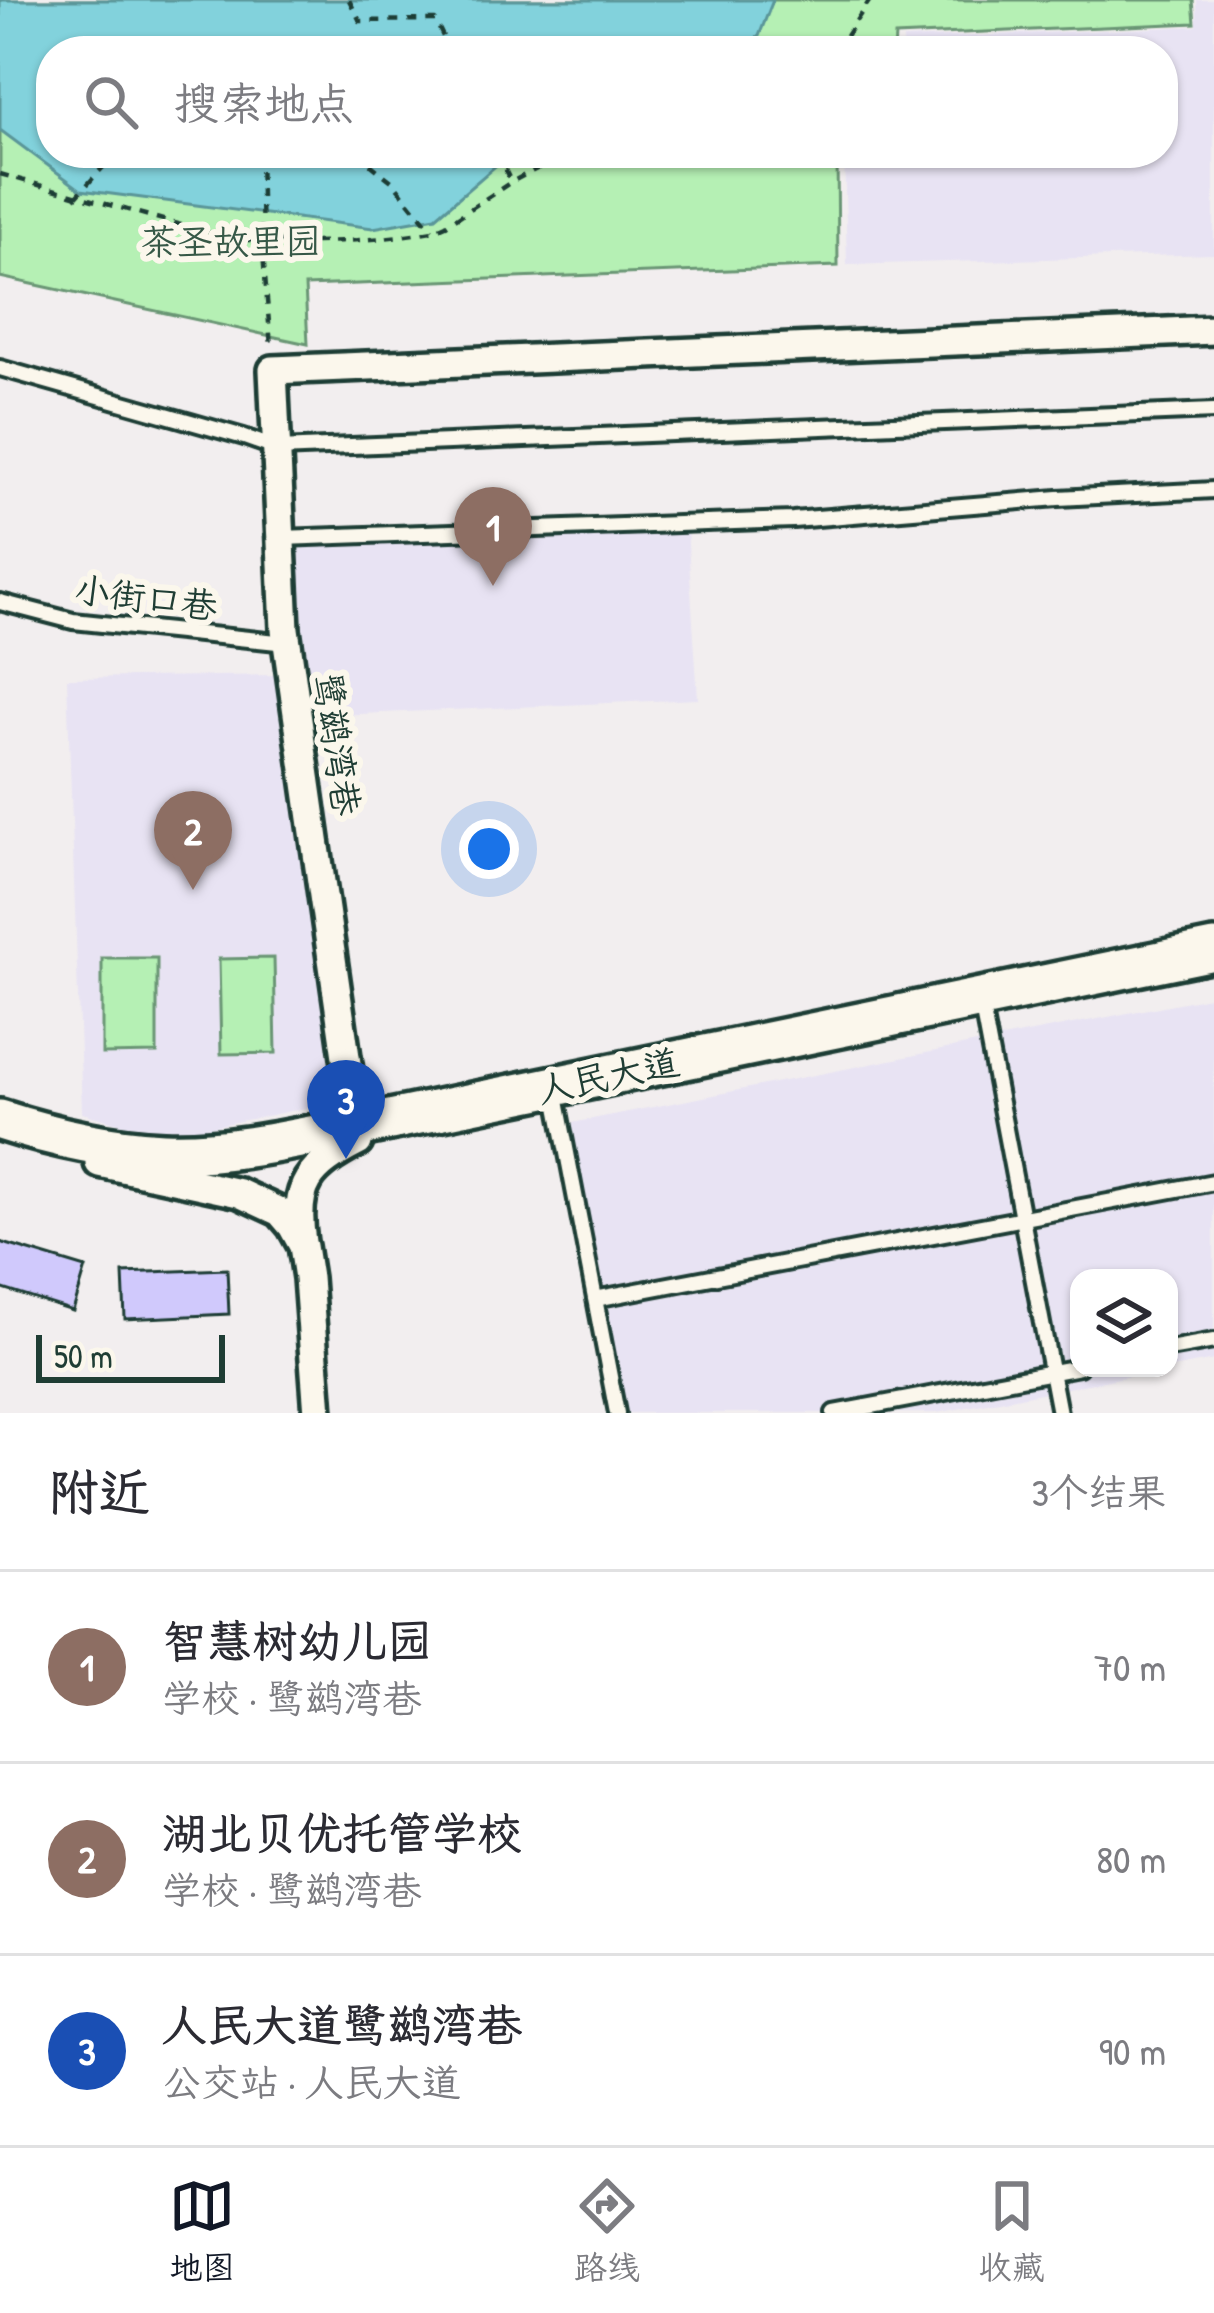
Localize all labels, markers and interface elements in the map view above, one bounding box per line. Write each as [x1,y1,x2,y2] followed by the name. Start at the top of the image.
[36,36,1178,168] search box
[78,69,144,135] icon: search
[174,72,354,133] text: 搜索地点
[141,216,321,265] park label: 茶圣故里园
[454,487,532,586] pin: 1
[72,564,220,630] street label: 小街口巷
[304,669,372,819] street label: 鹭鹚湾巷
[154,791,232,890] pin: 2
[459,819,519,879] your location
[532,1036,684,1114] street label: 人民大道
[307,1060,385,1159] pin: 3
[1070,1269,1178,1377] map controls
[1070,1269,1178,1377] button: layers
[36,1329,225,1382] scale bar
[54,1334,113,1378] text: 50 m
[48,1457,150,1526] text: 附近
[1032,1465,1166,1518] text: 3个结果
[162,1610,432,1671] text: 智慧树幼儿园
[80,1640,94,1693] text: 1
[1094,1640,1166,1693] text: 70 m
[162,1671,422,1724] text: 学校 · 鹭鹚湾巷
[162,1802,522,1863] text: 湖北贝优托管学校
[78,1832,96,1885] text: 2
[1096,1832,1166,1885] text: 80 m
[162,1863,422,1916] text: 学校 · 鹭鹚湾巷
[162,1994,522,2055] text: 人民大道鹭鹚湾巷
[78,2024,96,2077] text: 3
[1099,2024,1166,2077] text: 90 m
[162,2055,461,2108] text: 公交站 · 人民大道
[169,2173,235,2289] tab: 地图
[574,2173,640,2289] tab: 路线
[979,2173,1045,2289] tab: 收藏

